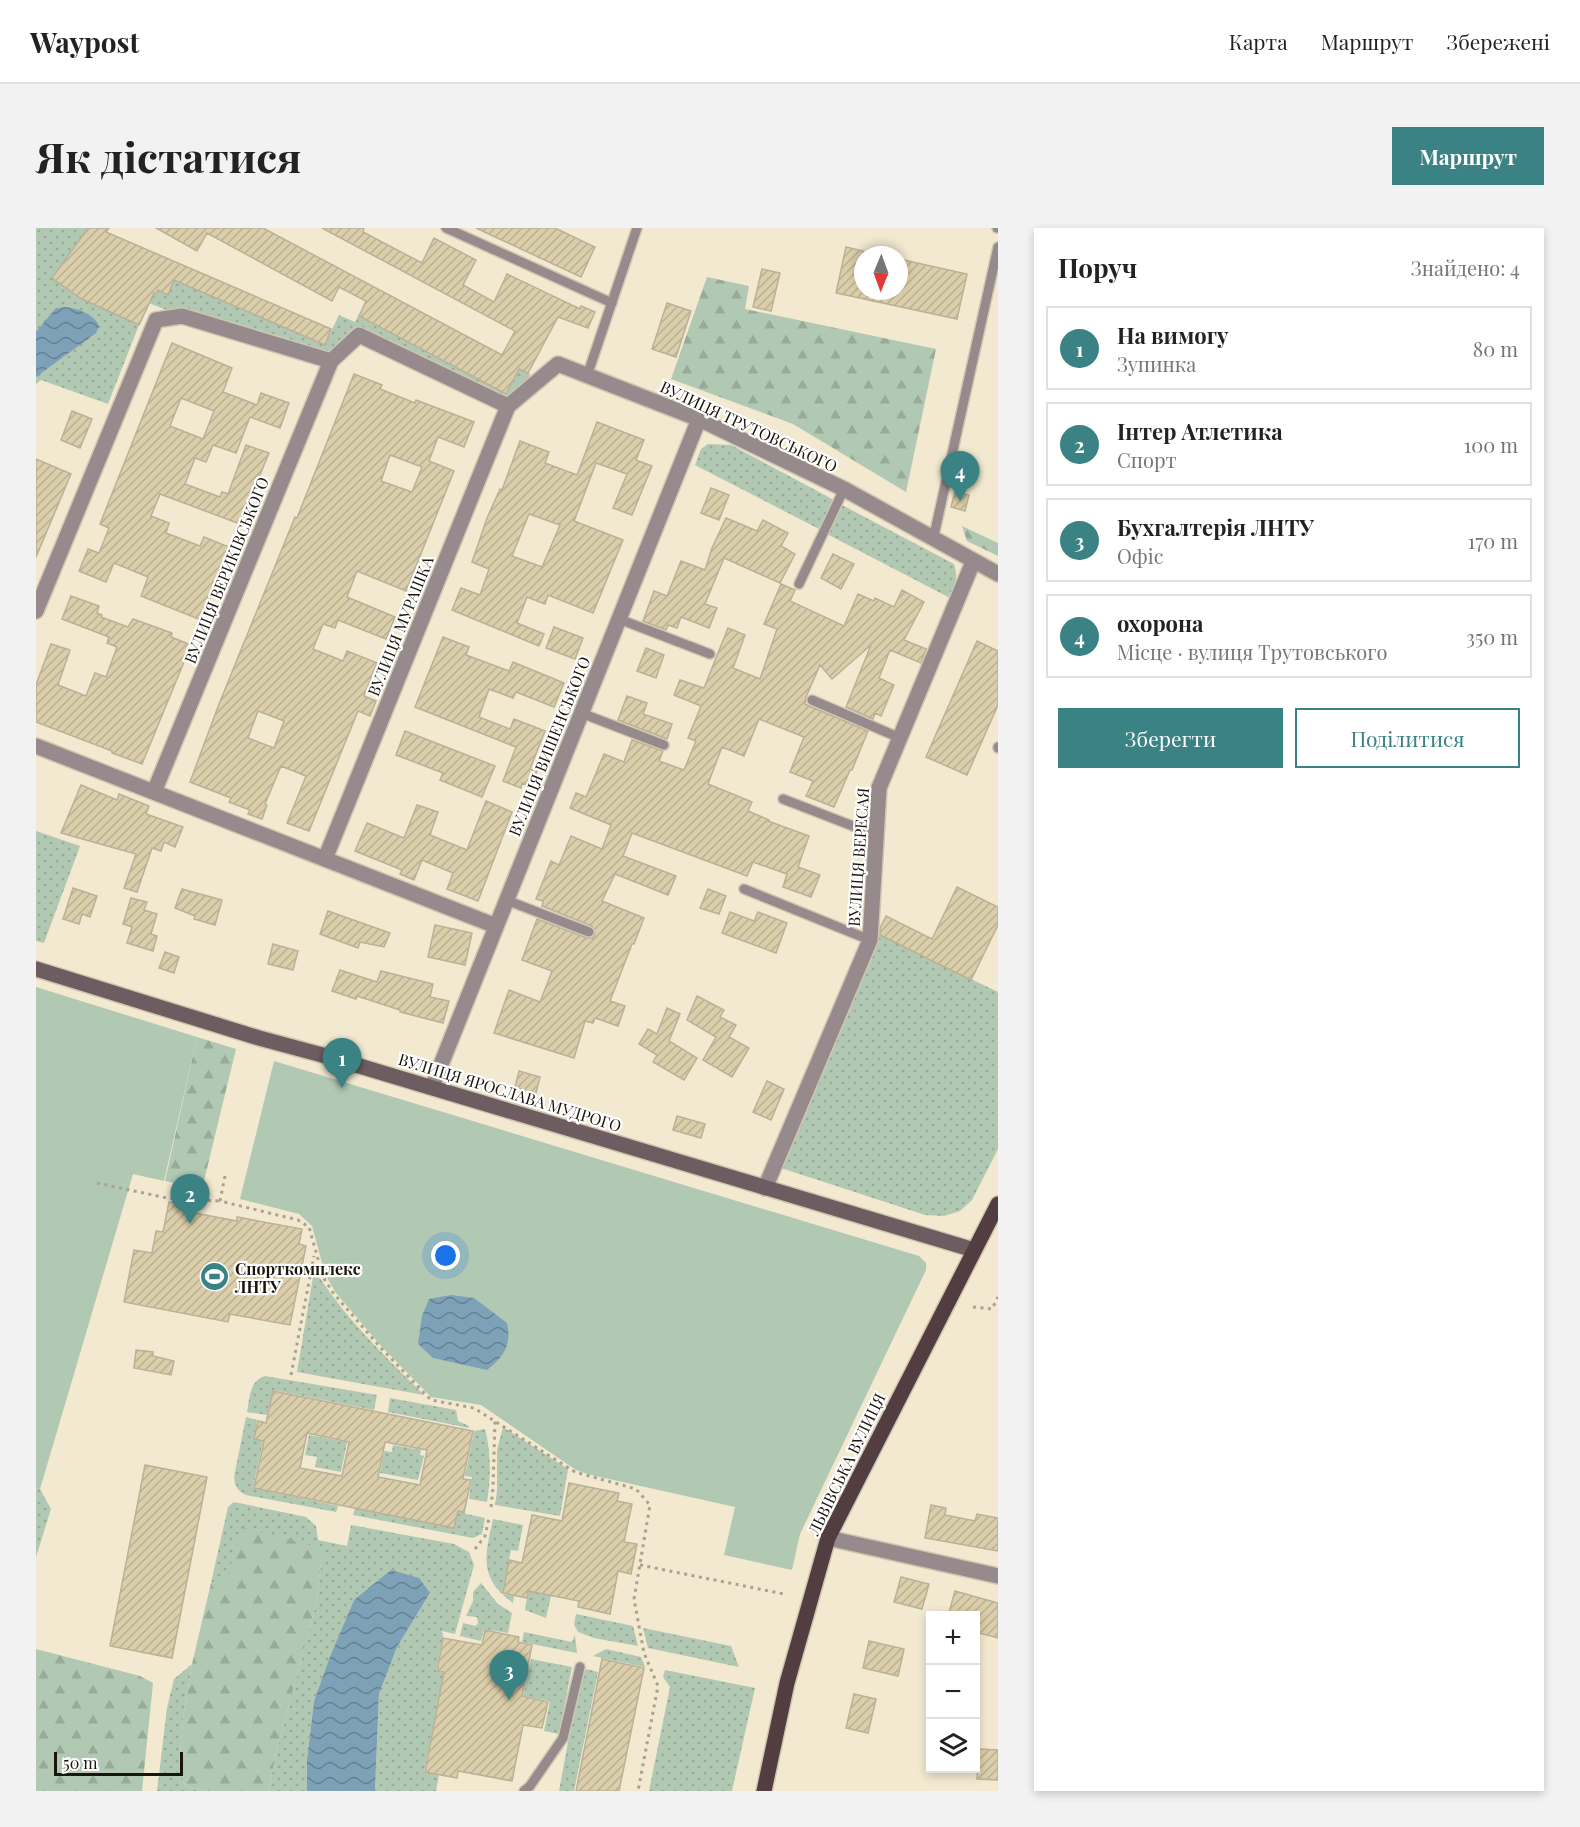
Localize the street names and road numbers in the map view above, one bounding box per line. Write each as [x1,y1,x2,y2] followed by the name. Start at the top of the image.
[657,376,841,476] street label: ВУЛИЦЯ ТРУТОВСЬКОГО
[179,473,273,666] street label: ВУЛИЦЯ ВЕРИКІВСЬКОГО
[362,552,438,699] street label: ВУЛИЦЯ МУРАШКА
[503,653,595,839] street label: ВУЛИЦЯ ВИШЕНСЬКОГО
[843,787,873,927] street label: ВУЛИЦЯ ВЕРЕСАЯ
[396,1048,624,1136] street label: ВУЛИЦЯ ЯРОСЛАВА МУДРОГО
[802,1389,890,1539] street label: ЛЬВІВСЬКА ВУЛИЦЯ

